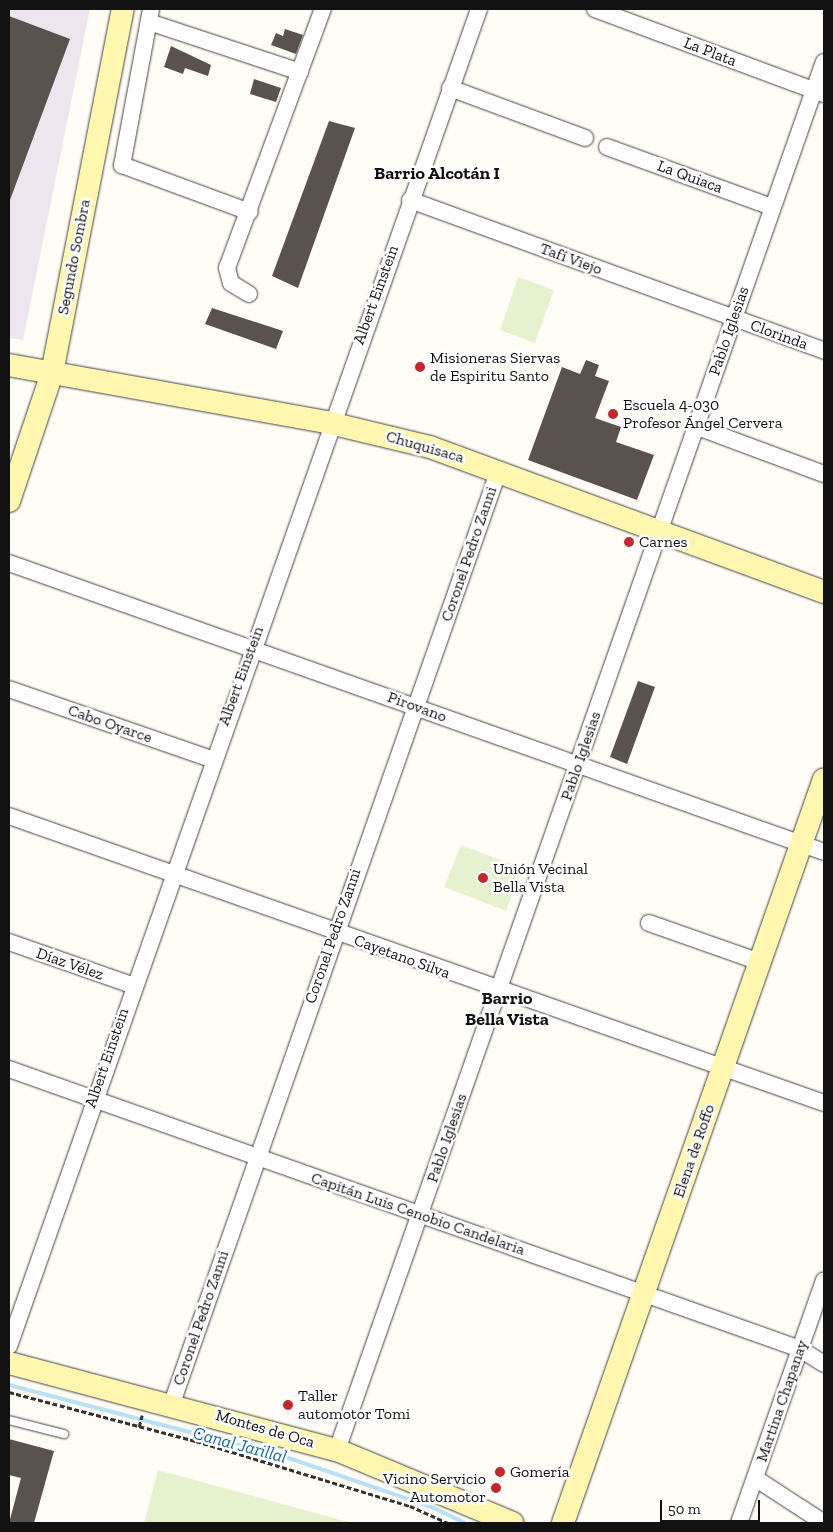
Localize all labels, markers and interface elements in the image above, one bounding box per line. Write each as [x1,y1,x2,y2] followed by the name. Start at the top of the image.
[681,33,739,71] street label: La Plata
[655,156,725,198] street label: La Quiaca
[374,162,500,184] district label: Barrio Alcotán I
[53,198,95,316] street label: Segundo Sombra
[537,239,605,279] street label: Tafí Viejo
[349,243,403,347] street label: Albert Einstein
[705,284,753,378] street label: Pablo Iglesias
[748,316,810,354] street label: Clorinda
[430,348,560,386] place label: Misioneras Siervas de Espiritu Santo
[414,361,426,373] marker: Misioneras Siervas de Espiritu Santo
[623,395,783,433] place label: Escuela 4-030 Profesor Ángel Cervera
[607,408,619,420] marker: Escuela 4-030 Profesor Ángel Cervera
[384,427,466,467] street label: Chuquisaca
[437,484,501,624] street label: Coronel Pedro Zanni
[639,532,687,552] place label: Carnes
[623,536,635,548] marker: Carnes
[214,624,268,728] street label: Albert Einstein
[385,687,449,727] street label: Pirovano
[65,701,155,747] street label: Cabo Oyarce
[557,709,605,803] street label: Pablo Iglesias
[493,859,589,897] place label: Unión Vecinal Bella Vista
[301,866,365,1006] street label: Coronel Pedro Zanni
[477,872,489,884] marker: Unión Vecinal Bella Vista
[351,931,453,983] street label: Cayetano Silva
[34,943,106,985] street label: Díaz Vélez
[465,988,549,1030] district label: Barrio Bella Vista
[81,1006,133,1110] street label: Albert Einstein
[423,1091,471,1185] street label: Pablo Iglesias
[669,1102,719,1200] street label: Elena de Roffo
[308,1168,528,1260] street label: Capitán Luis Cenobio Candelaria
[169,1248,233,1388] street label: Coronel Pedro Zanni
[752,1338,812,1464] street label: Martina Chapanay
[298,1386,411,1424] place label: Taller automotor Tomi
[282,1399,294,1411] marker: Taller automotor Tomi
[213,1406,317,1452] street label: Montes de Oca
[191,1422,289,1468] water label: Canal Jarillal
[510,1462,570,1482] place label: Gomería
[494,1466,506,1478] marker: Gomería
[383,1469,486,1507] place label: Vicino Servicio Automotor
[490,1482,502,1494] marker: Vicino Servicio Automotor
[663,1490,763,1522] scale bar
[668,1500,701,1518] text: 50 m

